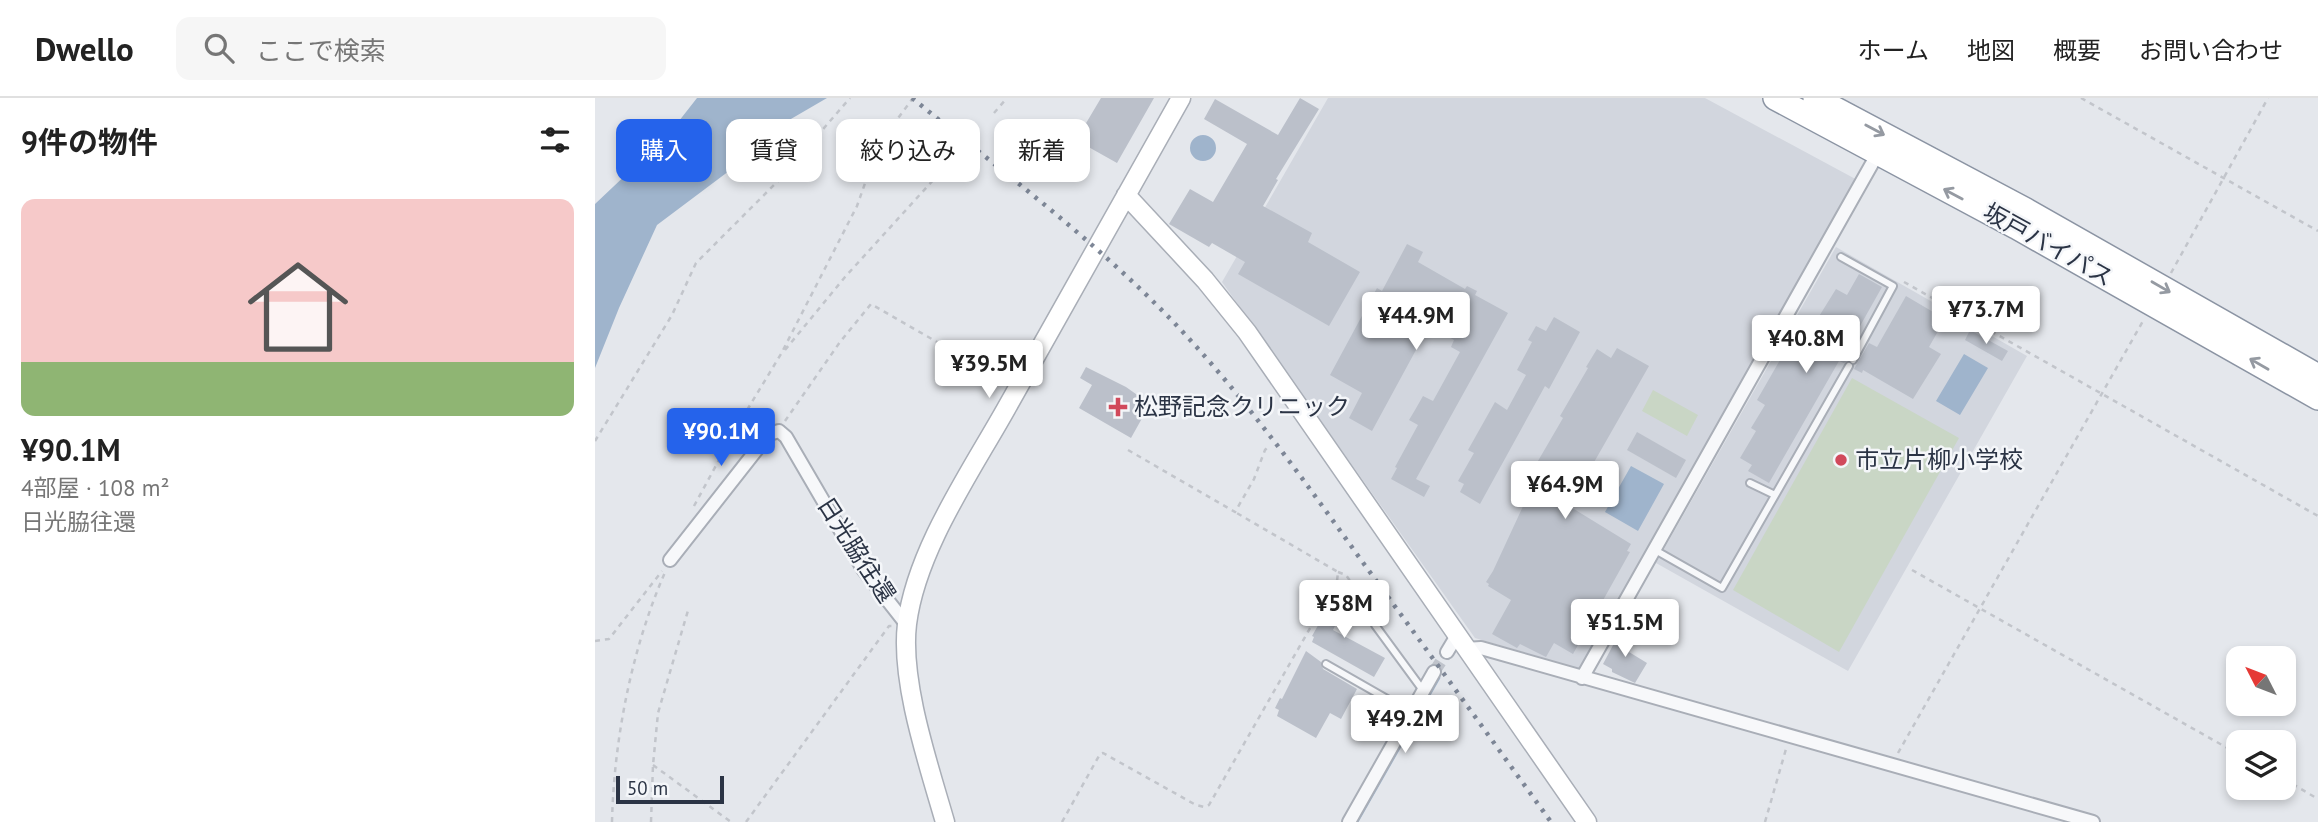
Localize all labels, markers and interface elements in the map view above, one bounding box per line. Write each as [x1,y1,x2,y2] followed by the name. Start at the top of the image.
[176,17,666,80] search box
[35,27,134,70] text: Dwello
[200,29,238,67] icon: search
[256,34,386,67] text: ここで検索
[1858,35,1929,66] text: ホーム
[1967,35,2015,66] text: 地図
[2053,35,2101,66] text: 概要
[2139,35,2283,66] text: お問い合わせ
[616,119,712,182] chip: 購入
[726,119,822,182] chip: 賃貸
[836,119,980,182] chip: 絞り込み
[994,119,1090,182] chip: 新着
[536,121,574,159] icon: filters
[21,122,158,161] text: 9件の物件
[1864,124,1885,137] one-way arrow
[1944,186,1964,200] one-way arrow
[1978,196,2119,293] street label: 坂戸バイパス
[235,244,361,370] icon: home
[2150,280,2170,294] one-way arrow
[1929,286,2043,346] pin: ¥73.7M
[1359,292,1473,352] pin: ¥44.9M
[1948,294,2024,323] text: ¥73.7M
[1378,300,1454,329] text: ¥44.9M
[1749,316,1863,375] pin: ¥40.8M
[1768,323,1844,352] text: ¥40.8M
[932,341,1046,400] pin: ¥39.5M
[951,348,1027,377] text: ¥39.5M
[2249,357,2269,371] one-way arrow
[1134,391,1350,422] place label: 松野記念クリニック
[1108,397,1128,417] marker: 松野記念クリニック
[664,408,778,468] pin: ¥90.1M
[683,416,759,445] text: ¥90.1M
[21,430,120,469] text: ¥90.1M
[1855,444,2023,475] place label: 市立片柳小学校
[1833,452,1849,468] marker: 市立片柳小学校
[1508,462,1622,521] pin: ¥64.9M
[1527,469,1603,498] text: ¥64.9M
[21,473,169,502] text: 4部屋 · 108 m²
[811,491,902,608] street label: 日光脇往還
[21,507,136,536] text: 日光脇往還
[1303,580,1385,640] pin: ¥58M
[1315,588,1373,617] text: ¥58M
[1568,600,1682,659] pin: ¥51.5M
[1587,607,1663,636] text: ¥51.5M
[2226,646,2296,716] north arrow
[2226,646,2296,800] map controls
[1348,696,1462,755] pin: ¥49.2M
[1367,703,1443,732] text: ¥49.2M
[2226,730,2296,800] button: layers
[616,773,725,805] scale bar
[627,776,668,800] text: 50 m

